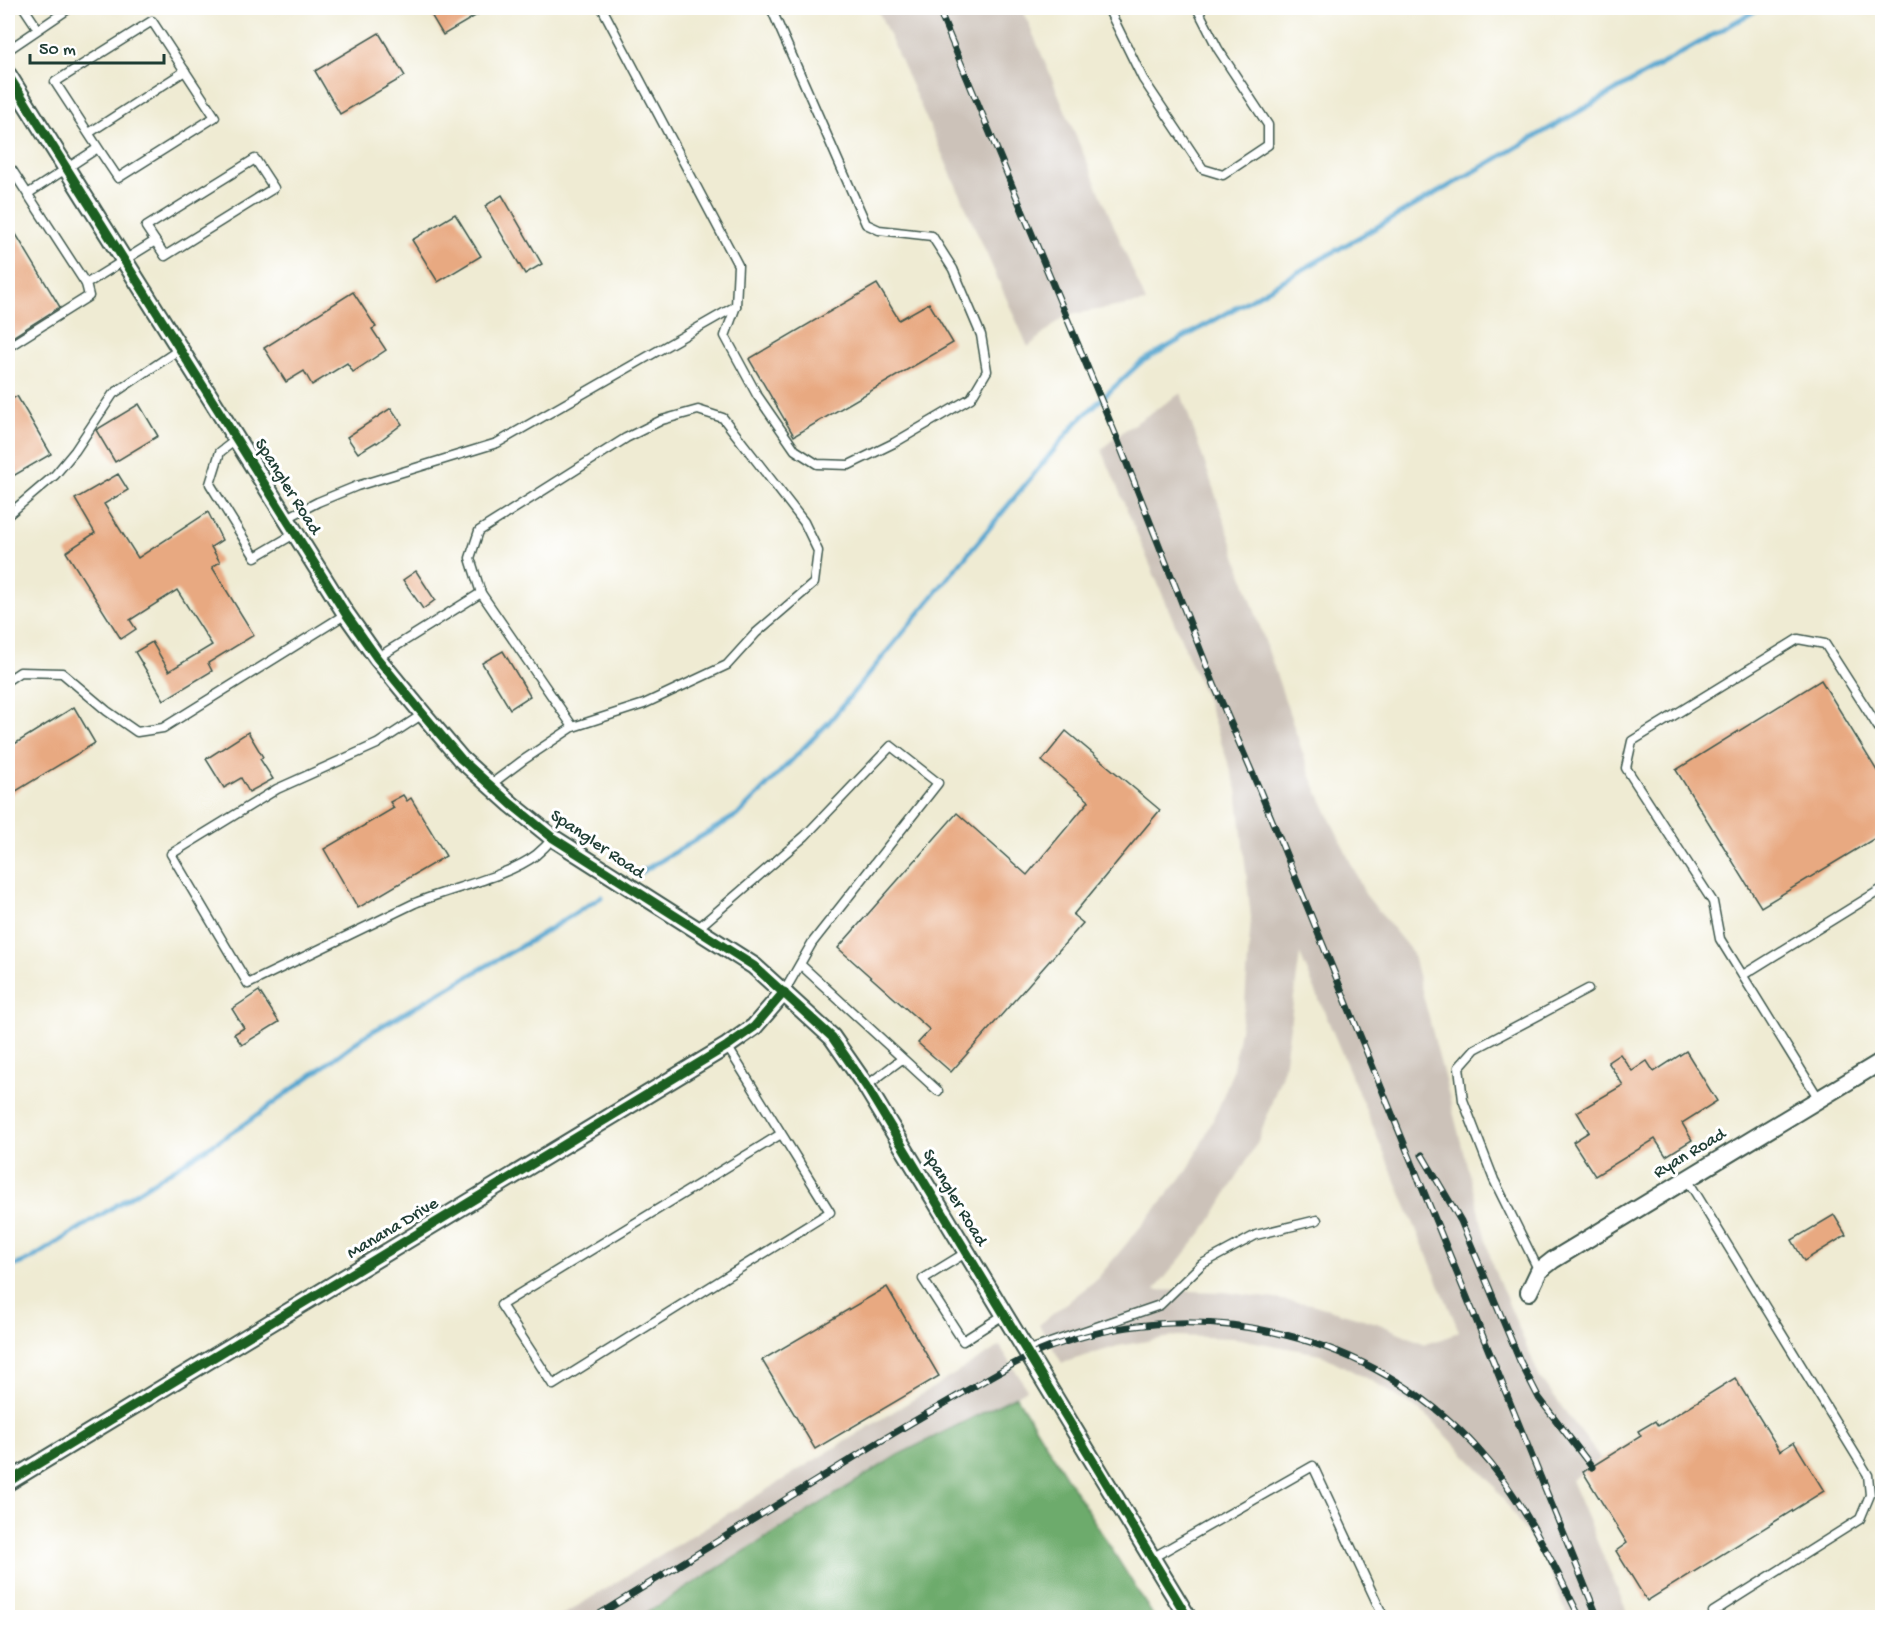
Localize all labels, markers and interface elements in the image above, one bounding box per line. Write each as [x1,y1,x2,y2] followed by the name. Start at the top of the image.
[30,27,164,65] scale bar
[39,40,76,61] text: 50 m
[249,435,326,540] street label: Spangler Road
[546,806,649,885] street label: Spangler Road
[1650,1124,1731,1184] street label: Ryan Road
[917,1146,992,1251] street label: Spangler Road
[343,1193,443,1265] street label: Manana Drive

